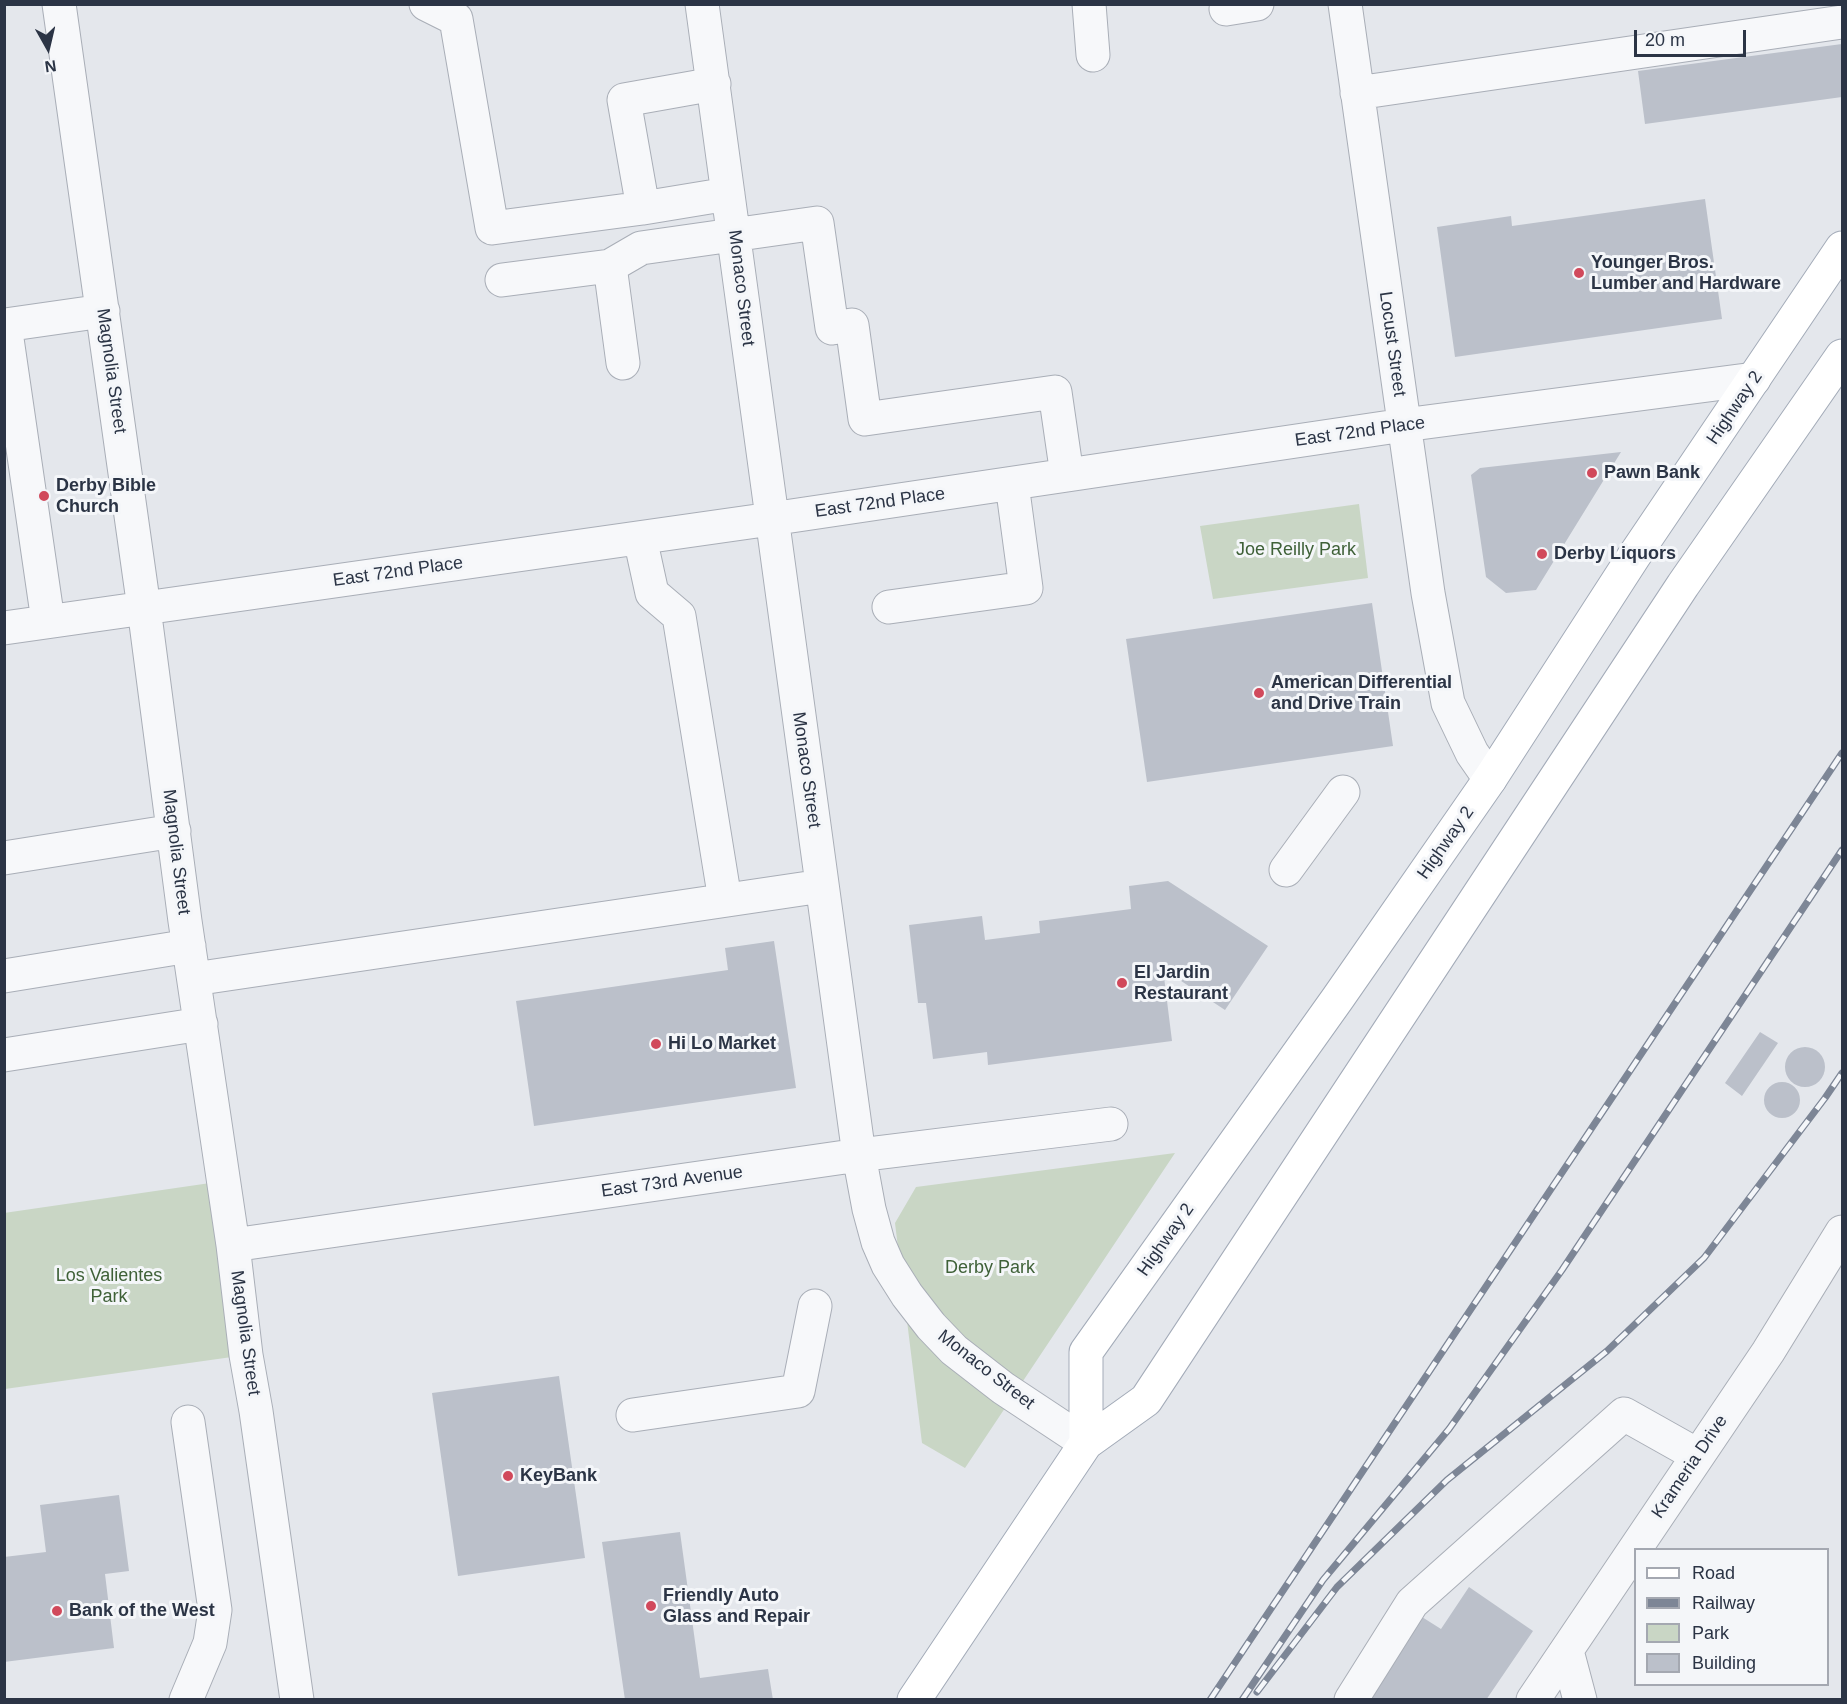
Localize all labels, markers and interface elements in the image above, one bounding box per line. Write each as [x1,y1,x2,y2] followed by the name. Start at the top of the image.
[18,18,78,78] north arrow
[1637,18,1750,56] scale bar
[1645,30,1685,50] text: 20 m
[44,57,57,76] text: N
[723,229,759,347] street label: Monaco Street
[1591,252,1781,294] place label: Younger Bros. Lumber and Hardware
[1572,266,1586,280] marker: Younger Bros. Lumber and Hardware
[1374,290,1410,398] street label: Locust Street
[92,307,130,435] street label: Magnolia Street
[1703,367,1767,449] street label: Highway 2
[1294,412,1426,452] street label: East 72nd Place
[1604,462,1700,484] place label: Pawn Bank
[1585,466,1599,480] marker: Pawn Bank
[56,475,156,518] place label: Derby Bible Church
[814,483,946,523] street label: East 72nd Place
[37,489,51,503] marker: Derby Bible Church
[1236,539,1356,561] park label: Joe Reilly Park
[1554,543,1676,565] place label: Derby Liquors
[1535,547,1549,561] marker: Derby Liquors
[332,552,464,592] street label: East 72nd Place
[1271,672,1452,714] place label: American Differential and Drive Train
[1252,686,1266,700] marker: American Differential and Drive Train
[787,711,825,829] street label: Monaco Street
[158,788,194,916] street label: Magnolia Street
[1413,802,1479,884] street label: Highway 2
[1134,962,1228,1004] place label: El Jardin Restaurant
[1115,976,1129,990] marker: El Jardin Restaurant
[668,1033,776,1055] place label: Hi Lo Market
[649,1037,663,1051] marker: Hi Lo Market
[600,1161,744,1203] street label: East 73rd Avenue
[1133,1199,1199,1281] street label: Highway 2
[945,1257,1035,1279] park label: Derby Park
[56,1265,162,1308] park label: Los Valientes Park
[226,1269,264,1397] street label: Magnolia Street
[933,1325,1039,1415] street label: Monaco Street
[1647,1411,1733,1523] street label: Krameria Drive
[520,1465,597,1487] place label: KeyBank
[501,1469,515,1483] marker: KeyBank
[1634,1548,1829,1686] legend
[1692,1563,1735,1583] text: Road
[663,1585,810,1628] place label: Friendly Auto Glass and Repair
[1692,1593,1755,1613] text: Railway
[644,1599,658,1613] marker: Friendly Auto Glass and Repair
[69,1600,215,1622] place label: Bank of the West
[50,1604,64,1618] marker: Bank of the West
[1692,1623,1729,1643] text: Park
[1692,1653,1756,1673] text: Building

